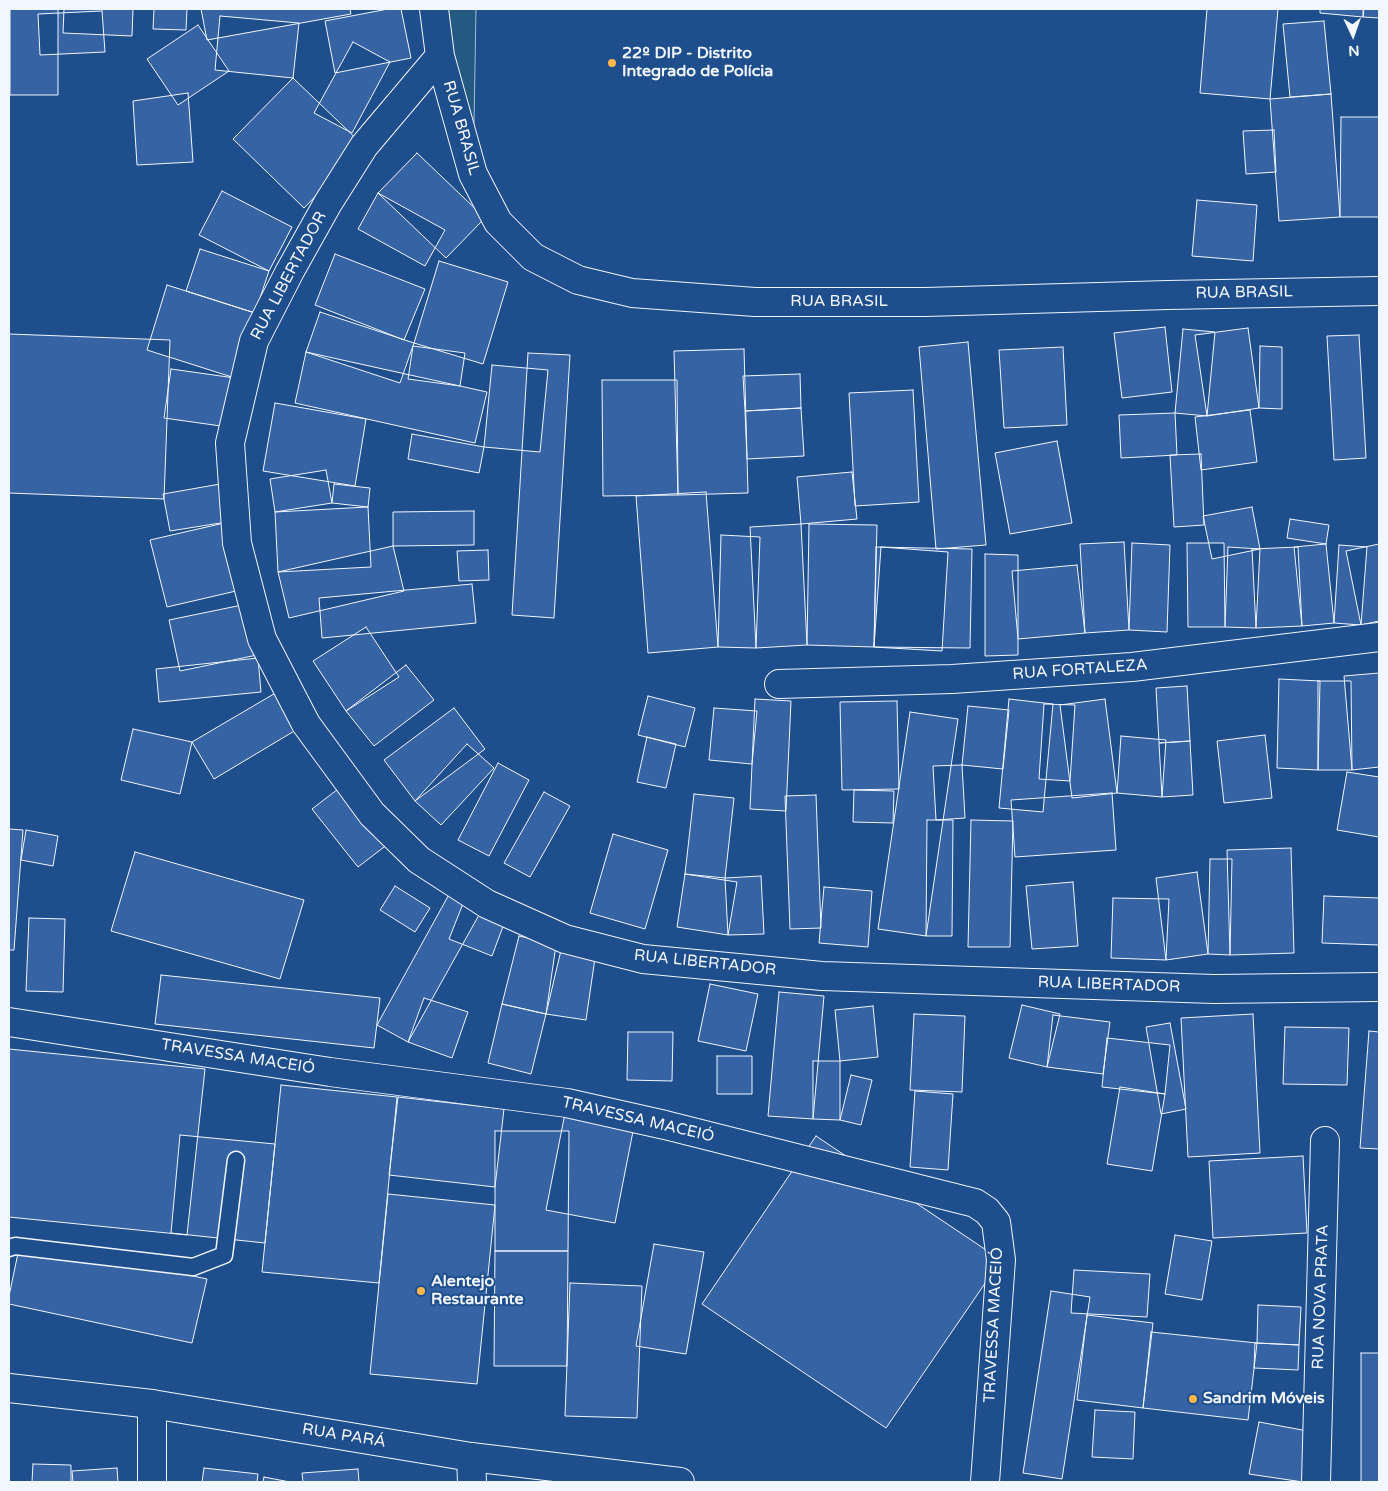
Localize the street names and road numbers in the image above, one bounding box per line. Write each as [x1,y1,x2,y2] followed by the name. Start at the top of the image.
[438,79,484,177] street label: RUA BRASIL
[247,208,331,344] street label: RUA LIBERTADOR
[1195,283,1293,303] street label: RUA BRASIL
[790,292,888,312] street label: RUA BRASIL
[1012,656,1148,684] street label: RUA FORTALEZA
[633,946,777,980] street label: RUA LIBERTADOR
[1037,973,1181,997] street label: RUA LIBERTADOR
[160,1035,316,1079] street label: TRAVESSA MACEIÓ
[560,1093,716,1147] street label: TRAVESSA MACEIÓ
[1309,1224,1333,1370] street label: RUA NOVA PRATA
[980,1247,1008,1403] street label: TRAVESSA MACEIÓ
[301,1420,387,1452] street label: RUA PARÁ

